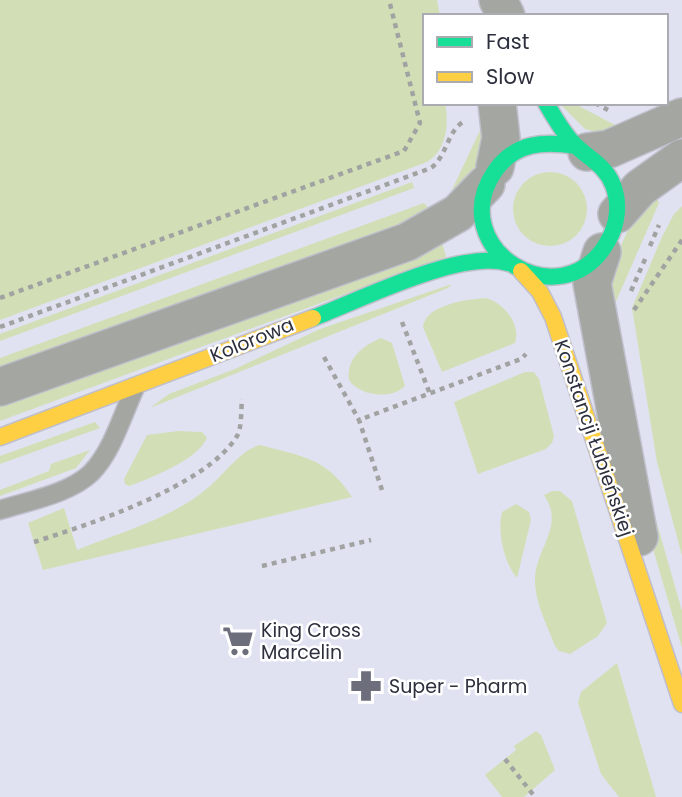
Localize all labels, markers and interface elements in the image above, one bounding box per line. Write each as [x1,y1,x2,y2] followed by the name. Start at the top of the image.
[423,14,668,105] legend
[486,27,529,56] text: Fast
[486,62,534,91] text: Slow
[206,311,298,369] street label: Kolorowa
[548,336,640,540] street label: Konstancji Łubieńskiej
[261,617,361,666] place label: King Cross Marcelin
[221,624,255,658] supermarket icon: King Cross Marcelin
[349,669,383,703] pharmacy icon: Super - Pharm
[389,673,527,700] place label: Super - Pharm

